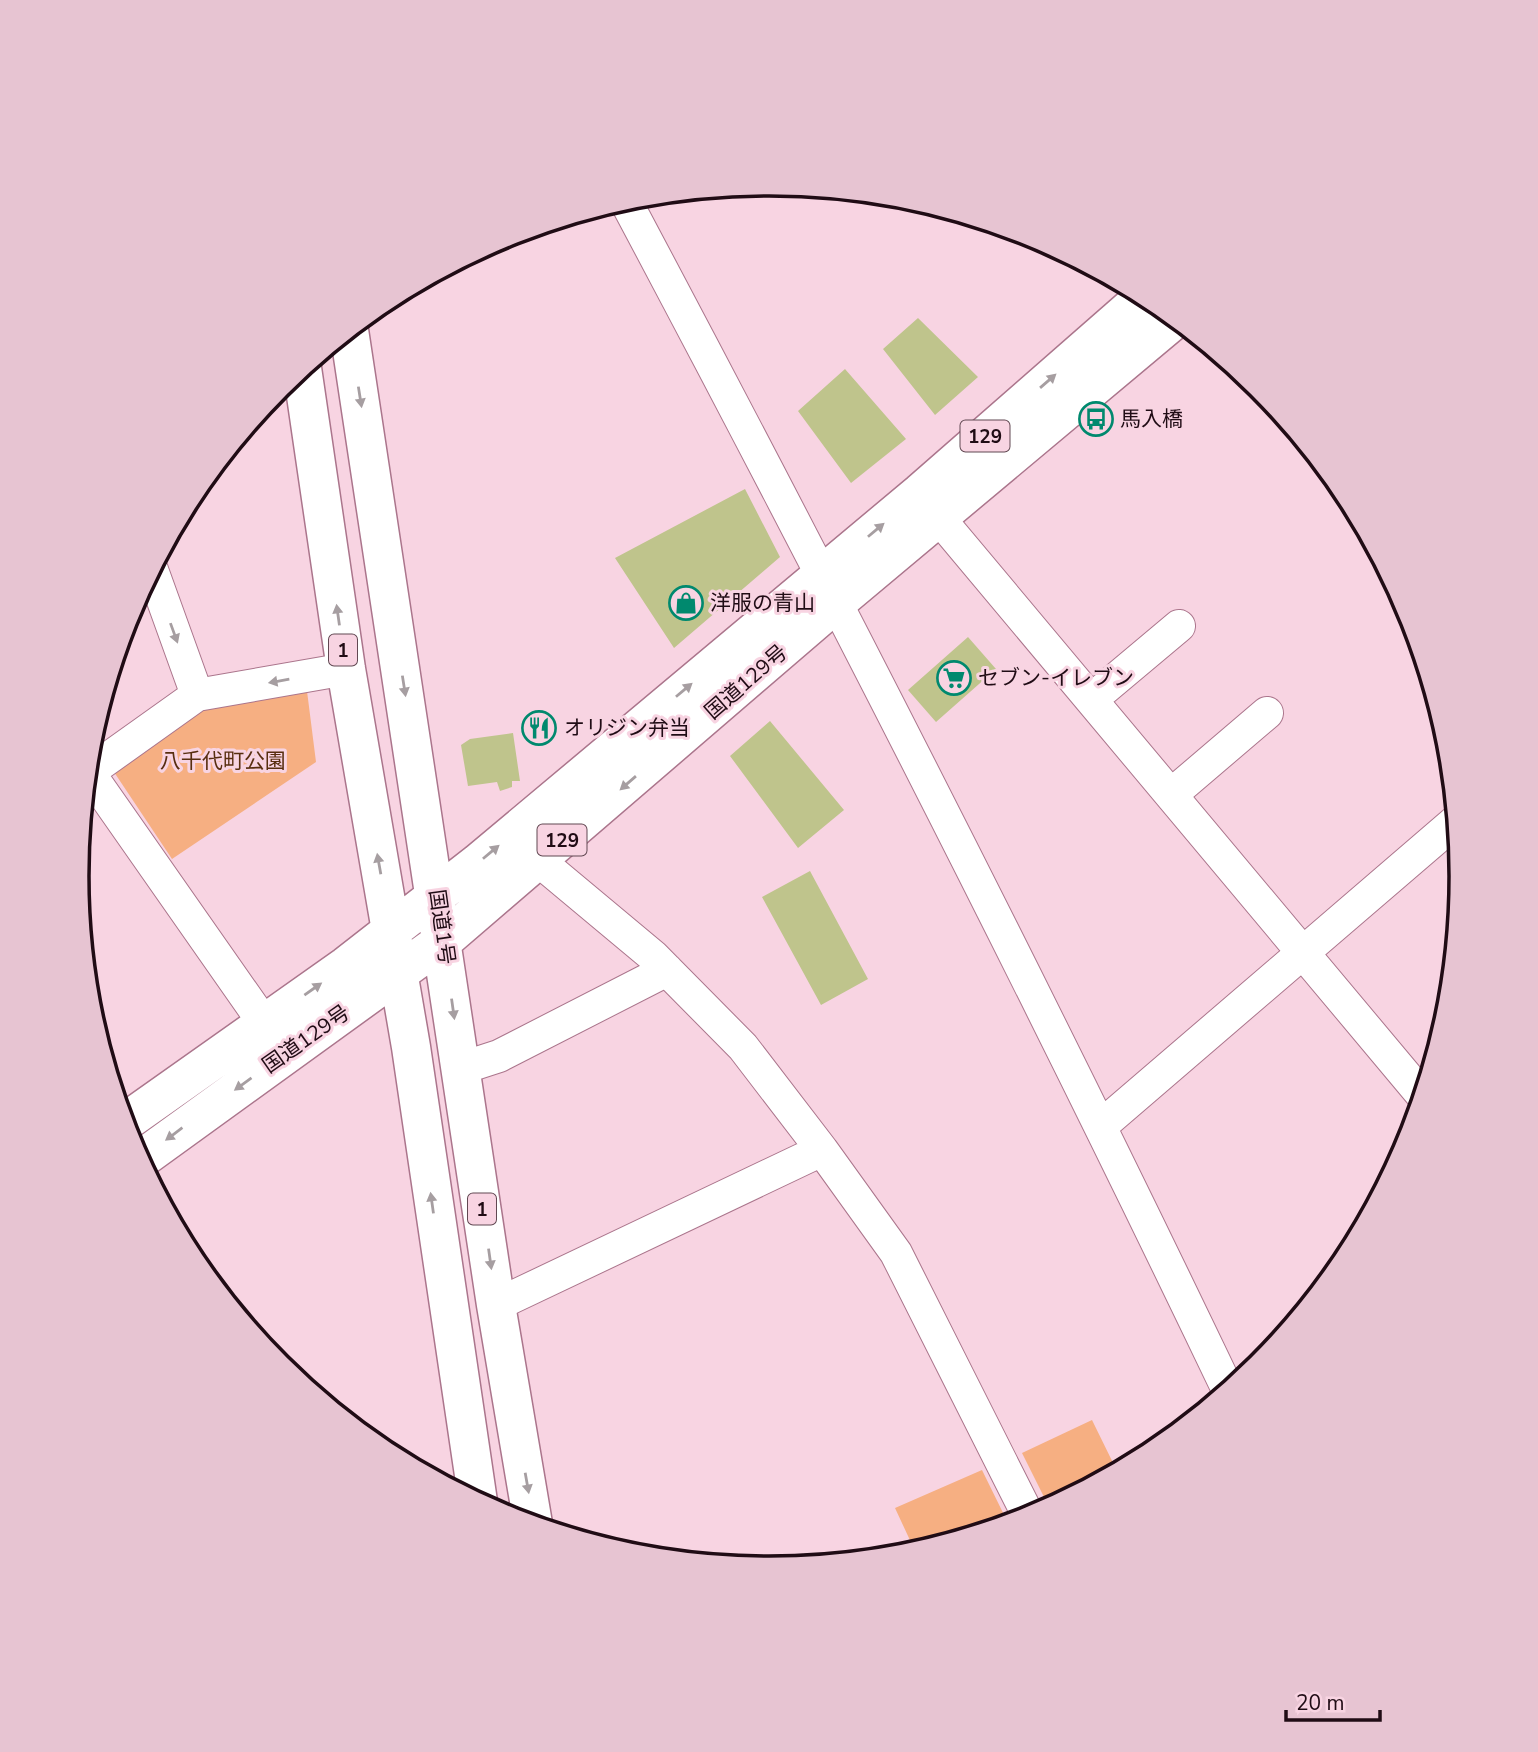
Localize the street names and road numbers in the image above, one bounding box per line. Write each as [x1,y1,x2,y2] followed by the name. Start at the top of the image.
[960,420,1010,452] road number: 129
[329,635,357,666] road number: 1
[699,638,793,726] street label: 国道129号
[538,824,586,856] road number: 129
[423,888,461,966] street label: 国道1号
[257,999,355,1079] street label: 国道129号
[468,1194,496,1224] road number: 1

